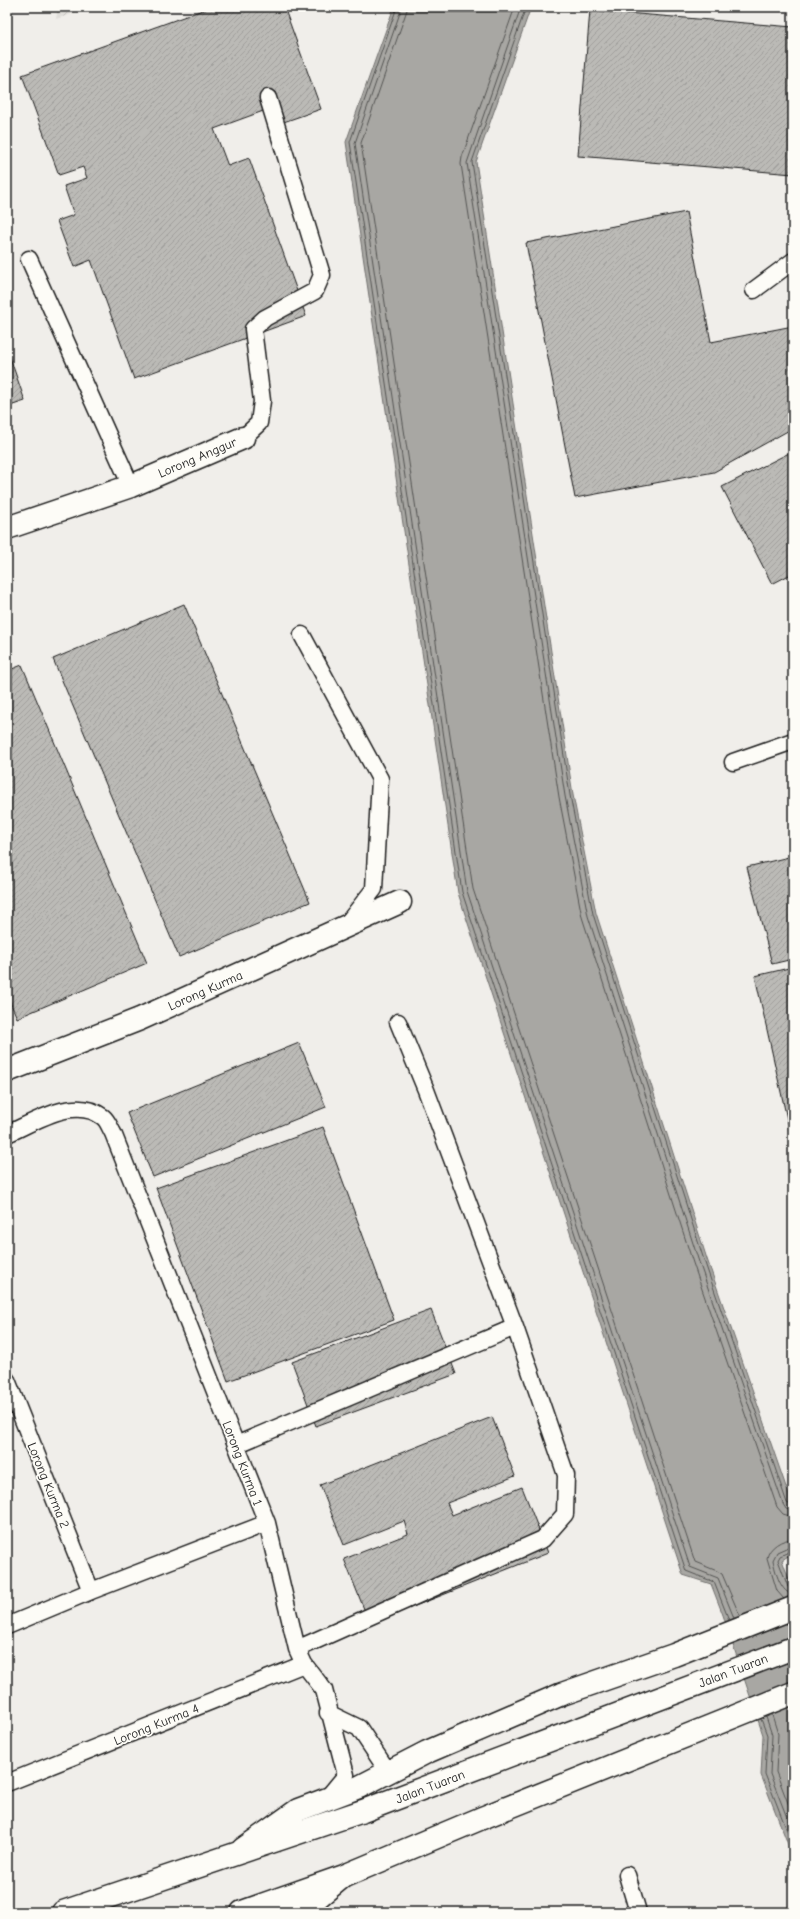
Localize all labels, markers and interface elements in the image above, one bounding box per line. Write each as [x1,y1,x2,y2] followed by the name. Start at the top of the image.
[156,434,239,481] street label: Lorong Anggur
[166,967,245,1014] street label: Lorong Kurma
[220,1419,266,1508] street label: Lorong Kurma 1
[25,1440,73,1530] street label: Lorong Kurma 2
[697,1650,770,1690] street label: Jalan Tuaran
[111,1701,201,1748] street label: Lorong Kurma 4
[394,1766,467,1806] street label: Jalan Tuaran

